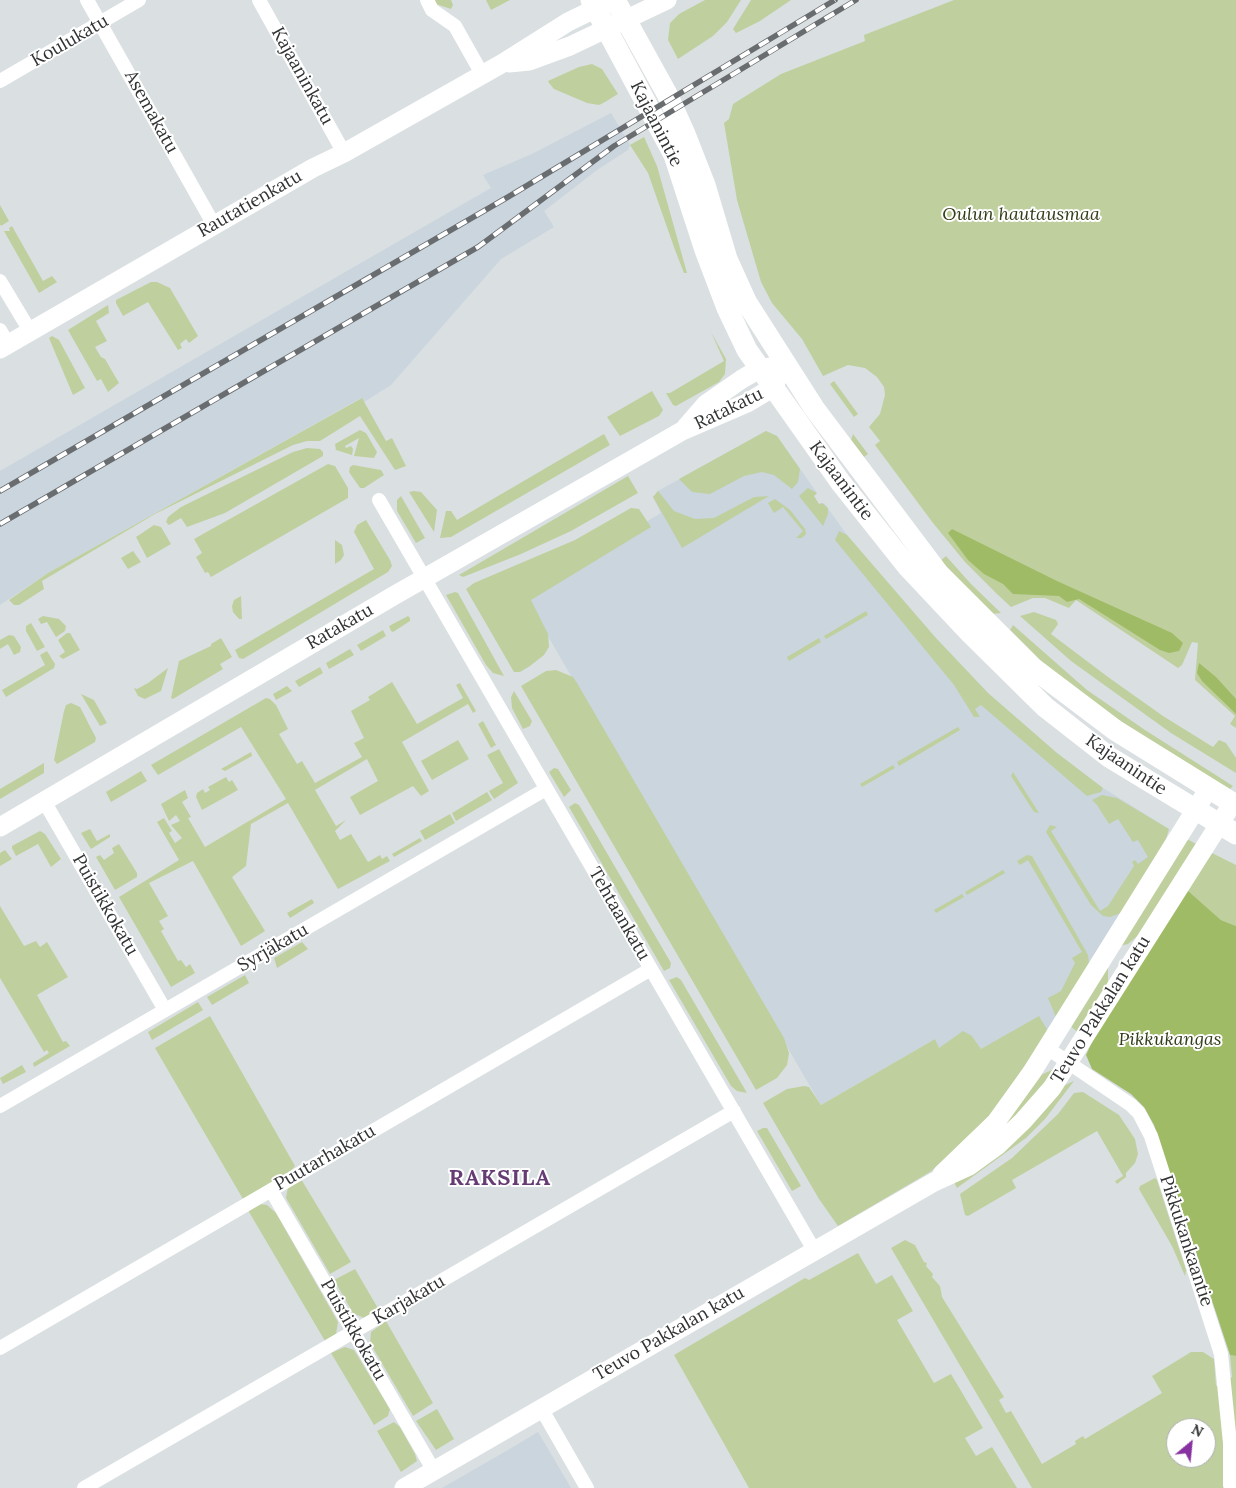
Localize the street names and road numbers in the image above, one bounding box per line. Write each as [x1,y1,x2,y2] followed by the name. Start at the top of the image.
[28,10,112,72] street label: Koulukatu
[266,23,338,129] street label: Kajaaninkatu
[119,67,183,157] street label: Asemakatu
[625,77,687,171] street label: Kajaanintie
[194,165,306,243] street label: Rautatienkatu
[691,383,767,435] street label: Ratakatu
[804,437,878,525] street label: Kajaanintie
[303,599,377,655] street label: Ratakatu
[1081,730,1171,800] street label: Kajaanintie
[67,851,143,959] street label: Puistikkokatu
[584,864,654,964] street label: Tehtaankatu
[234,919,312,977] street label: Syrjäkatu
[1047,932,1155,1088] street label: Teuvo Pakkalan katu
[271,1120,379,1196] street label: Puutarhakatu
[1155,1173,1217,1309] street label: Pikkukankaantie
[369,1271,449,1329] street label: Karjakatu
[315,1276,391,1384] street label: Puistikkokatu
[590,1282,748,1386] street label: Teuvo Pakkalan katu

